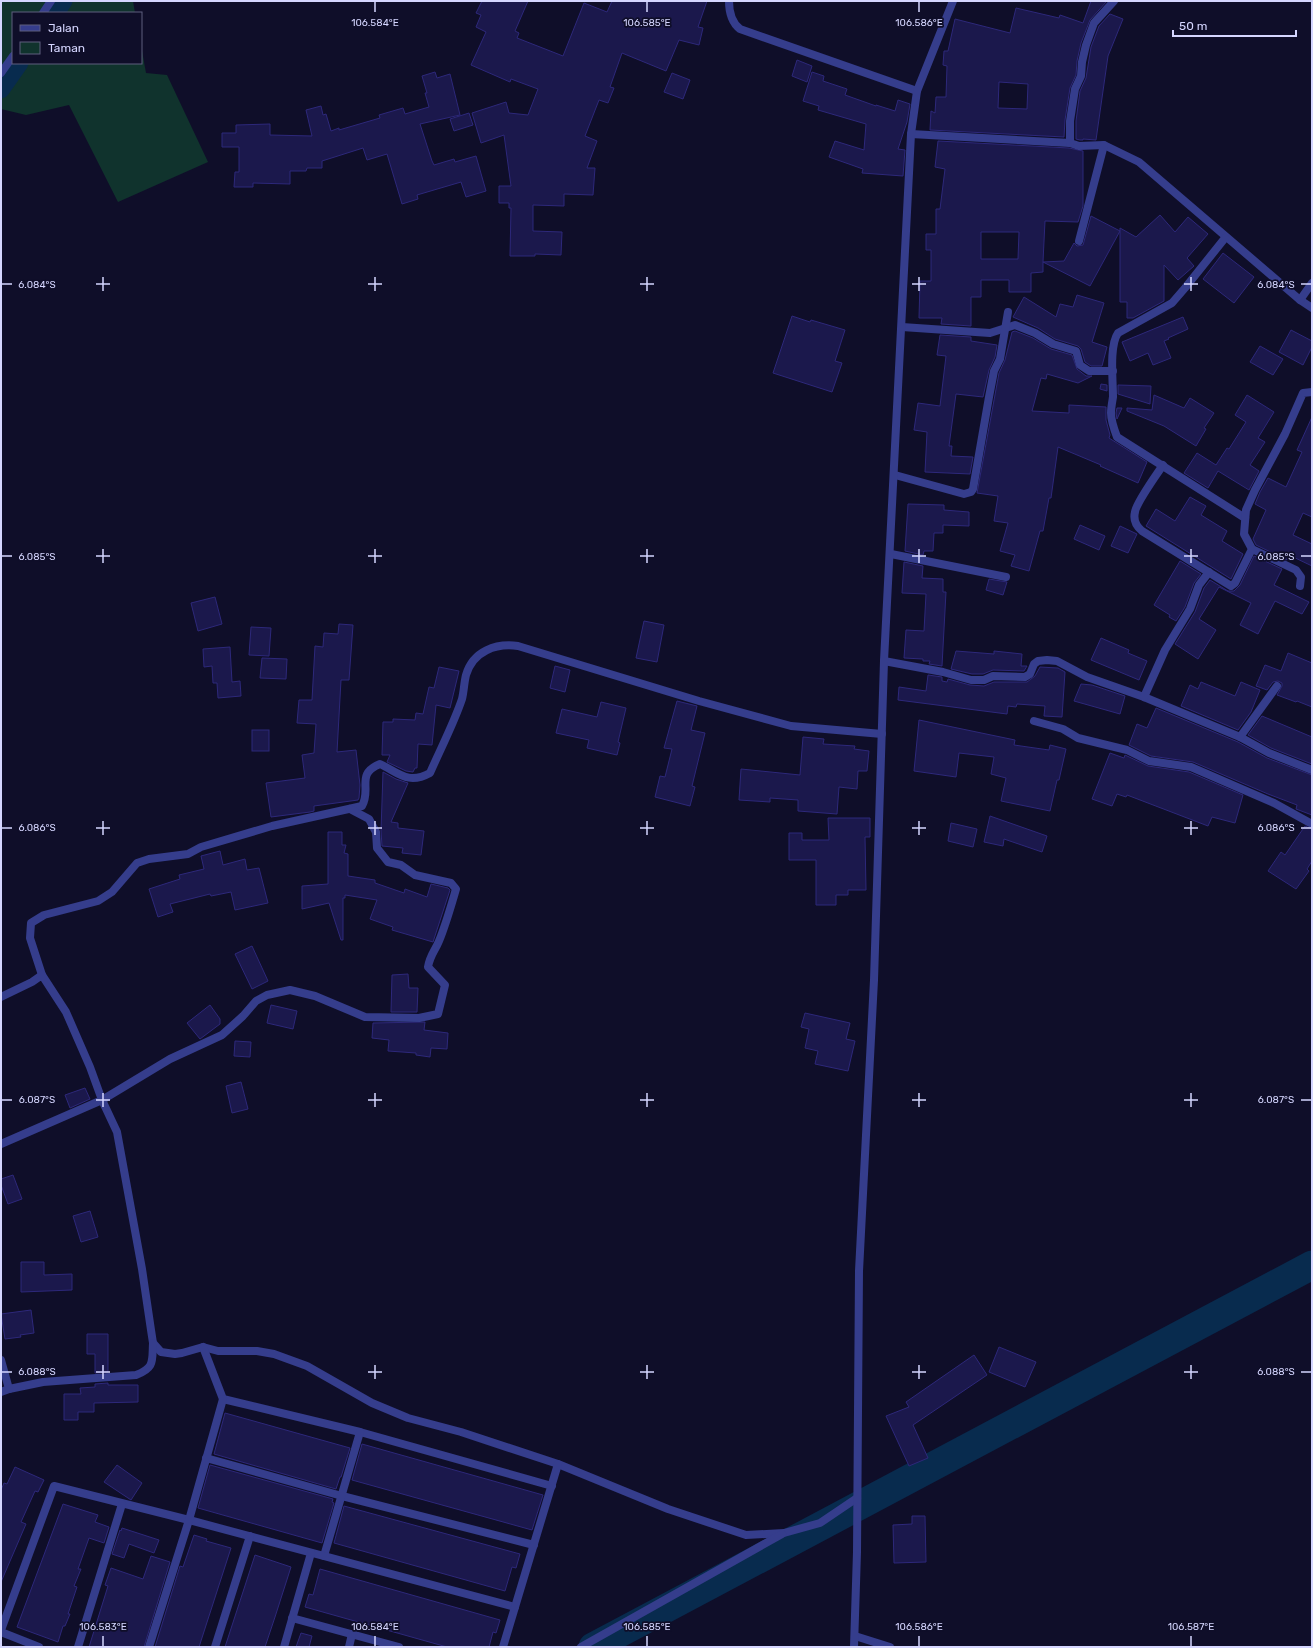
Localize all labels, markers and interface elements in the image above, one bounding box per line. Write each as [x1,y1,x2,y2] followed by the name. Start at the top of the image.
[12,12,142,64] legend
[1173,12,1296,38] scale bar
[351,17,399,29] text: 106.584°E
[623,17,671,29] text: 106.585°E
[895,17,943,29] text: 106.586°E
[1179,19,1207,33] text: 50 m
[48,21,79,35] text: Jalan
[48,41,85,55] text: Taman
[18,279,56,291] text: 6.084°S
[1257,279,1295,291] text: 6.084°S
[18,551,56,563] text: 6.085°S
[1257,551,1295,563] text: 6.085°S
[18,822,56,834] text: 6.086°S
[1257,822,1295,834] text: 6.086°S
[19,1094,55,1106] text: 6.087°S
[1258,1094,1294,1106] text: 6.087°S
[18,1366,56,1378] text: 6.088°S
[1257,1366,1295,1378] text: 6.088°S
[79,1621,127,1633] text: 106.583°E
[351,1621,399,1633] text: 106.584°E
[623,1621,671,1633] text: 106.585°E
[895,1621,943,1633] text: 106.586°E
[1168,1621,1214,1633] text: 106.587°E

